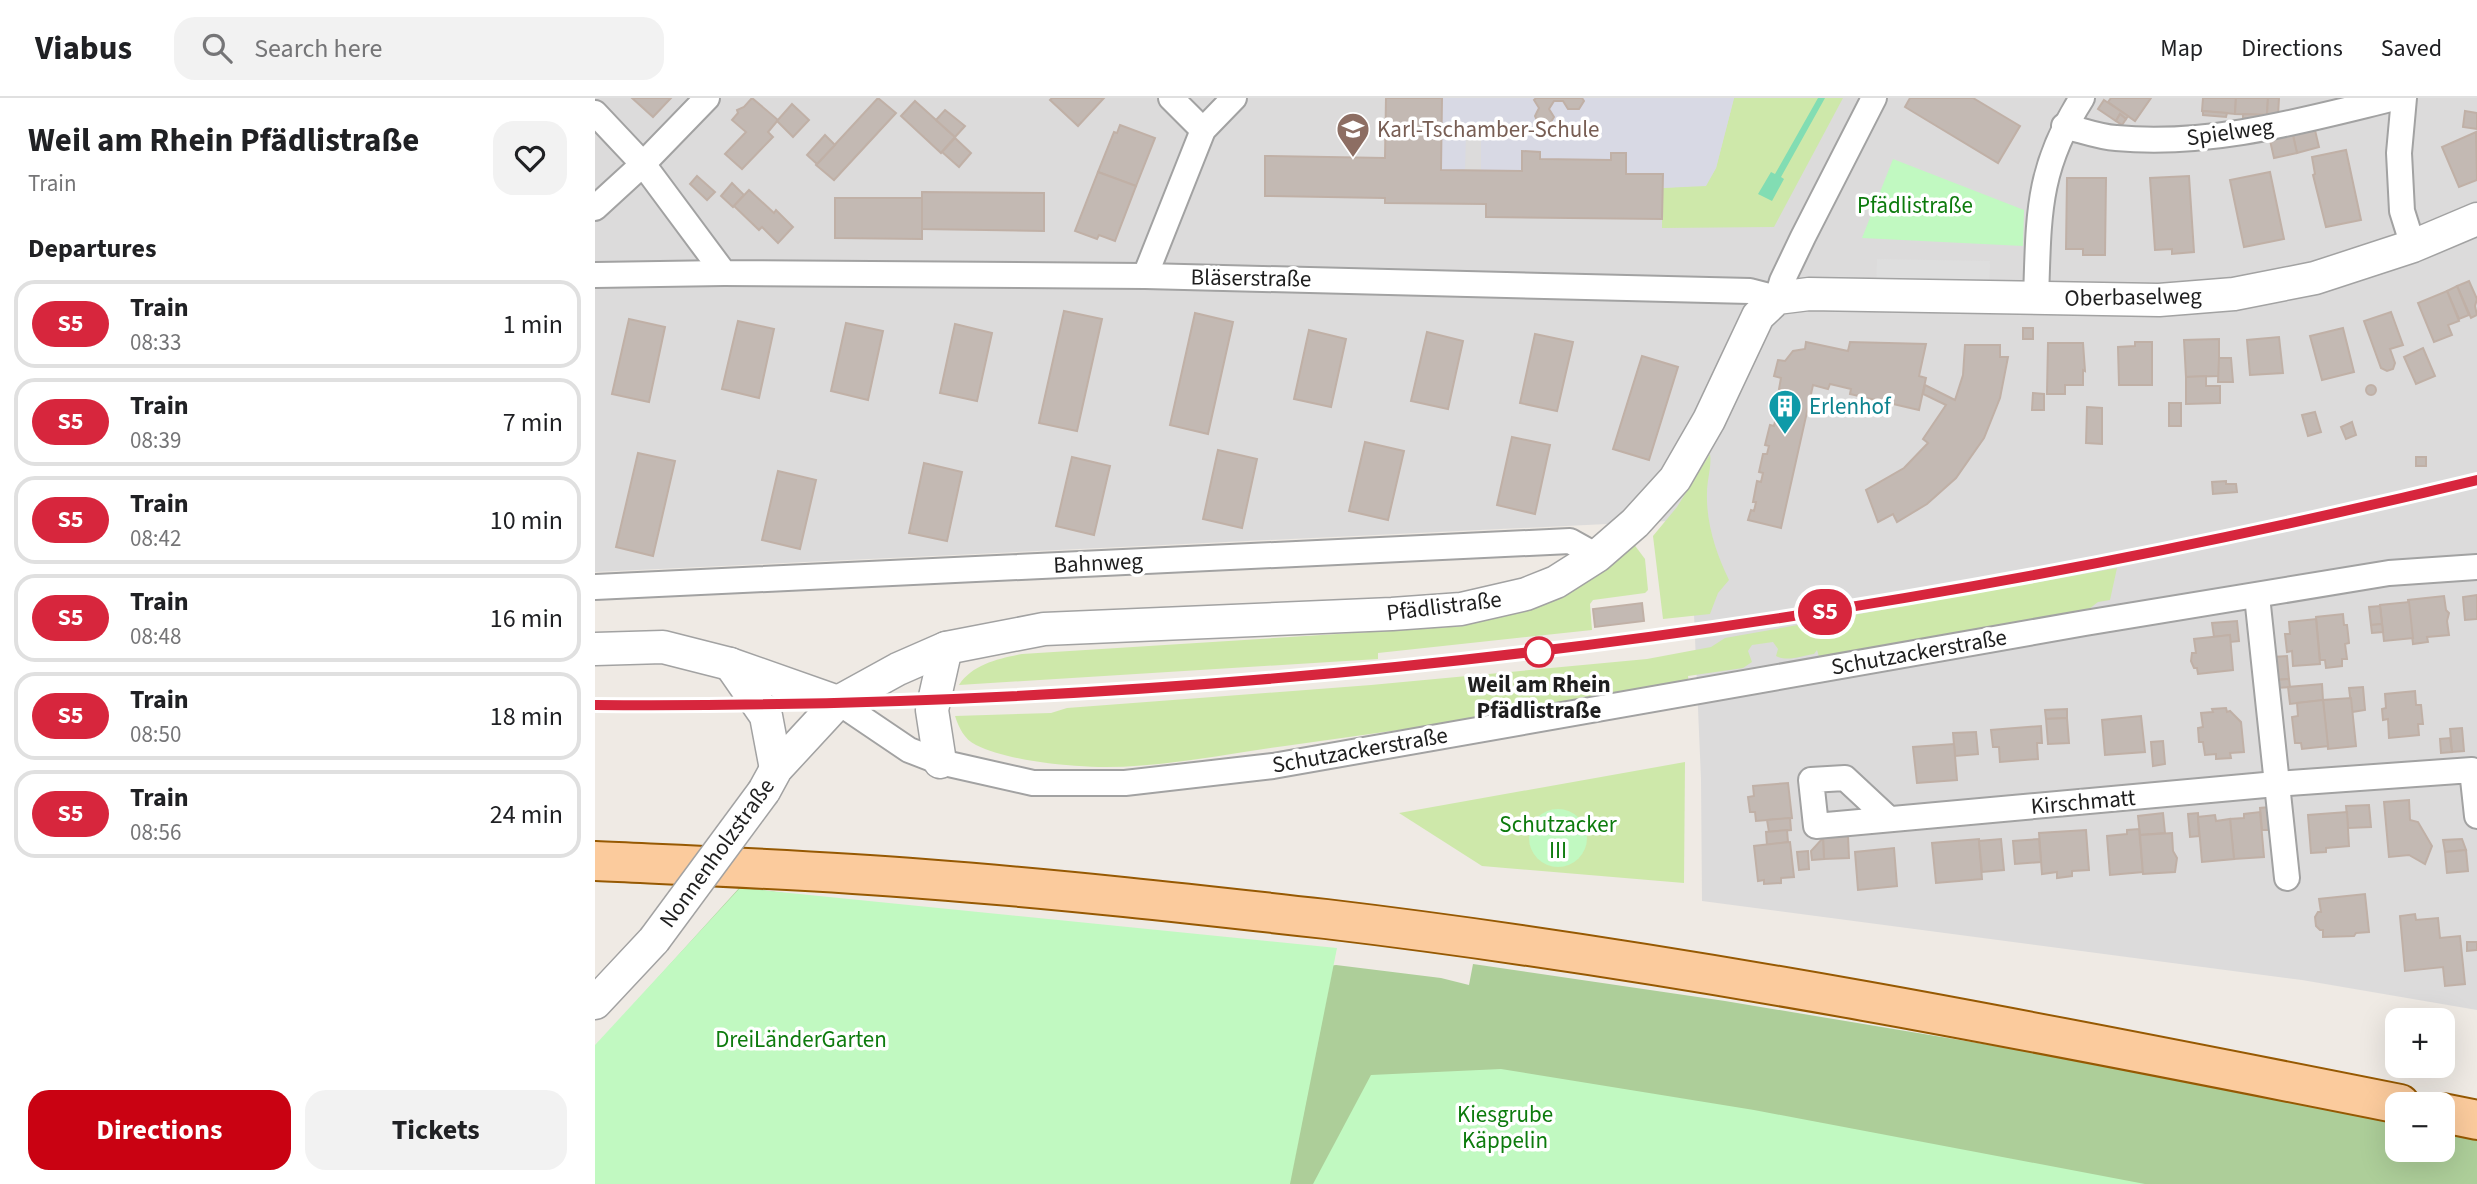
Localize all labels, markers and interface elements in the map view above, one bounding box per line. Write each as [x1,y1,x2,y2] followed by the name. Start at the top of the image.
[174,17,664,80] search box
[35,25,132,72] text: Viabus
[198,29,236,67] icon: search
[254,30,382,67] text: Search here
[2160,31,2203,66] text: Map
[2241,31,2343,66] text: Directions
[2381,31,2442,66] text: Saved
[1334,110,1372,159] school or university icon: Karl-Tschamber-Schule
[2185,110,2276,154] street label: Spielweg
[1377,113,1599,146] place label: Karl-Tschamber-Schule
[28,117,419,164] text: Weil am Rhein Pfädlistraße
[493,121,567,195] button: heart
[28,167,77,200] text: Train
[1857,189,1973,222] park label: Pfädlistraße
[28,230,156,267] text: Departures
[1190,260,1312,296] street label: Bläserstraße
[2064,279,2202,315] street label: Oberbaselweg
[130,289,189,326] text: Train
[57,306,84,341] text: S5
[503,306,563,343] text: 1 min
[130,326,181,359] text: 08:33
[130,387,189,424] text: Train
[1766,387,1804,436] building icon: Erlenhof
[1809,390,1892,423] place label: Erlenhof
[57,404,84,439] text: S5
[503,404,563,441] text: 7 min
[130,424,181,457] text: 08:39
[130,485,189,522] text: Train
[57,502,84,537] text: S5
[490,502,563,539] text: 10 min
[130,522,181,555] text: 08:42
[1052,544,1144,582] street label: Bahnweg
[130,583,189,620] text: Train
[1385,583,1503,629] street label: Pfädlistraße
[1793,589,1857,635] line badge: S5
[1812,594,1838,629] text: S5
[57,600,84,635] text: S5
[490,600,563,637] text: 16 min
[130,620,181,653] text: 08:48
[1829,620,2009,684] street label: Schutzackerstraße
[1524,637,1554,667] marker: Weil am Rhein Pfädlistraße
[1467,668,1611,727] place label: Weil am Rhein Pfädlistraße
[130,681,189,718] text: Train
[57,698,84,733] text: S5
[490,698,563,735] text: 18 min
[130,718,181,751] text: 08:50
[1270,718,1450,782] street label: Schutzackerstraße
[651,771,783,935] street label: Nonnenholzstraße
[130,779,189,816] text: Train
[2029,781,2137,823] street label: Kirschmatt
[57,796,84,831] text: S5
[490,796,563,833] text: 24 min
[1499,808,1618,867] park label: Schutzacker III
[130,816,181,849] text: 08:56
[2385,1008,2455,1162] map controls
[2385,1008,2455,1078] button: +
[715,1023,887,1056] park label: DreiLänderGarten
[28,1090,291,1170] button: Directions
[305,1090,567,1170] button: Tickets
[2385,1092,2455,1162] button: −
[1457,1098,1553,1157] park label: Kiesgrube Käppelin

